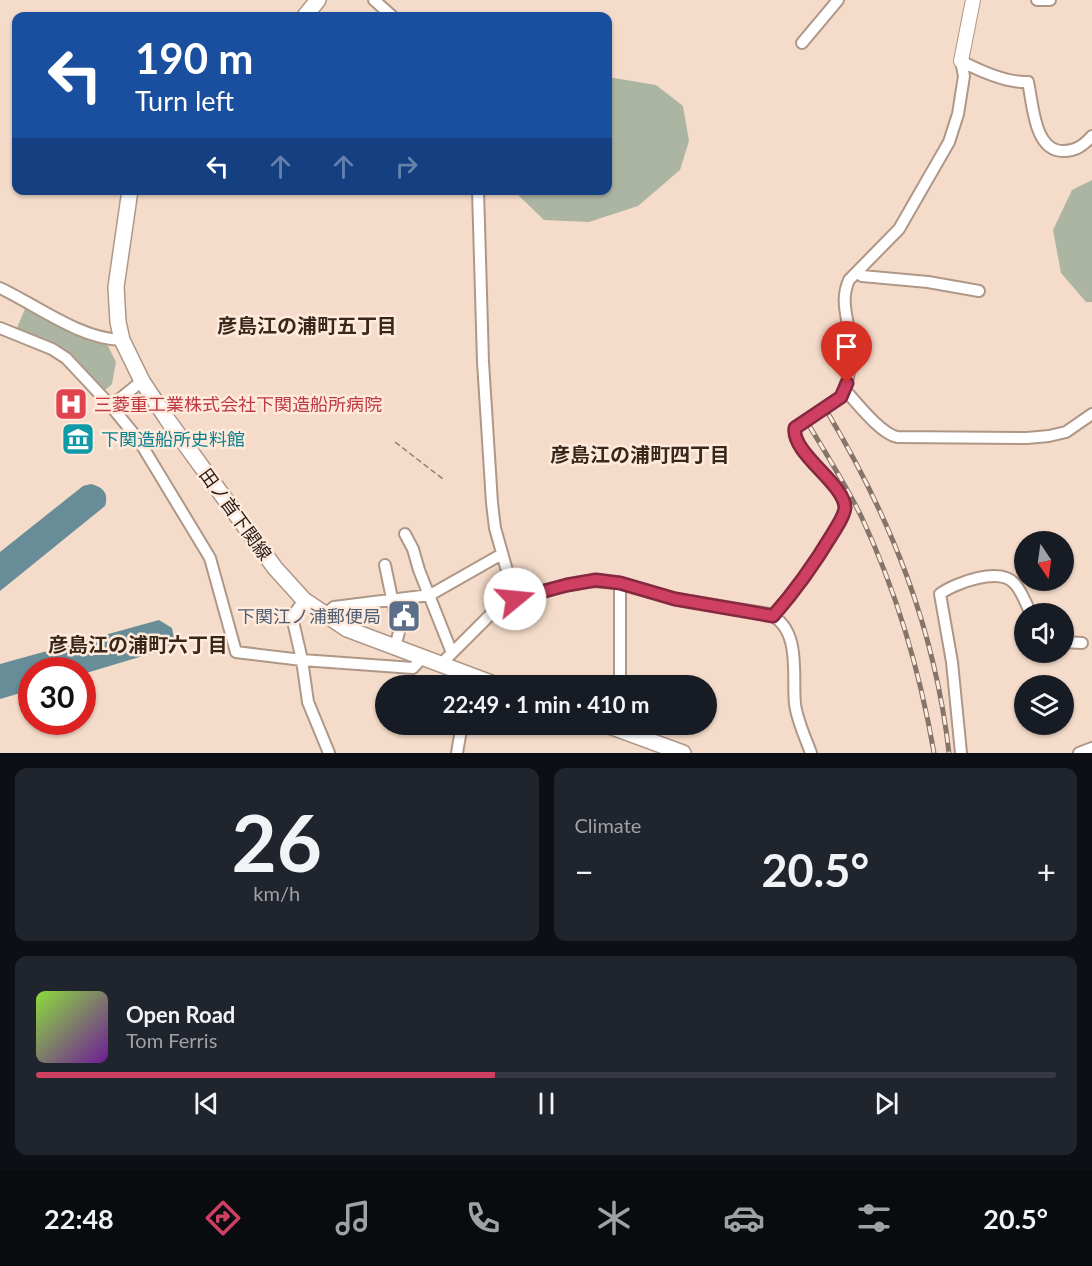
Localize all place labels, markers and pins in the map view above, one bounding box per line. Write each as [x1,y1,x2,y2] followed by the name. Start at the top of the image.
[821,321,872,383] pin
[53,386,89,422] hospital icon: 三菱重工業株式会社下関造船所病院
[94,393,382,415] place label: 三菱重工業株式会社下関造船所病院
[60,421,96,457] museum icon: 下関造船所史料館
[101,428,245,450] place label: 下関造船所史料館
[386,598,422,634] public building icon: 下関江ノ浦郵便局
[237,605,381,627] place label: 下関江ノ浦郵便局

